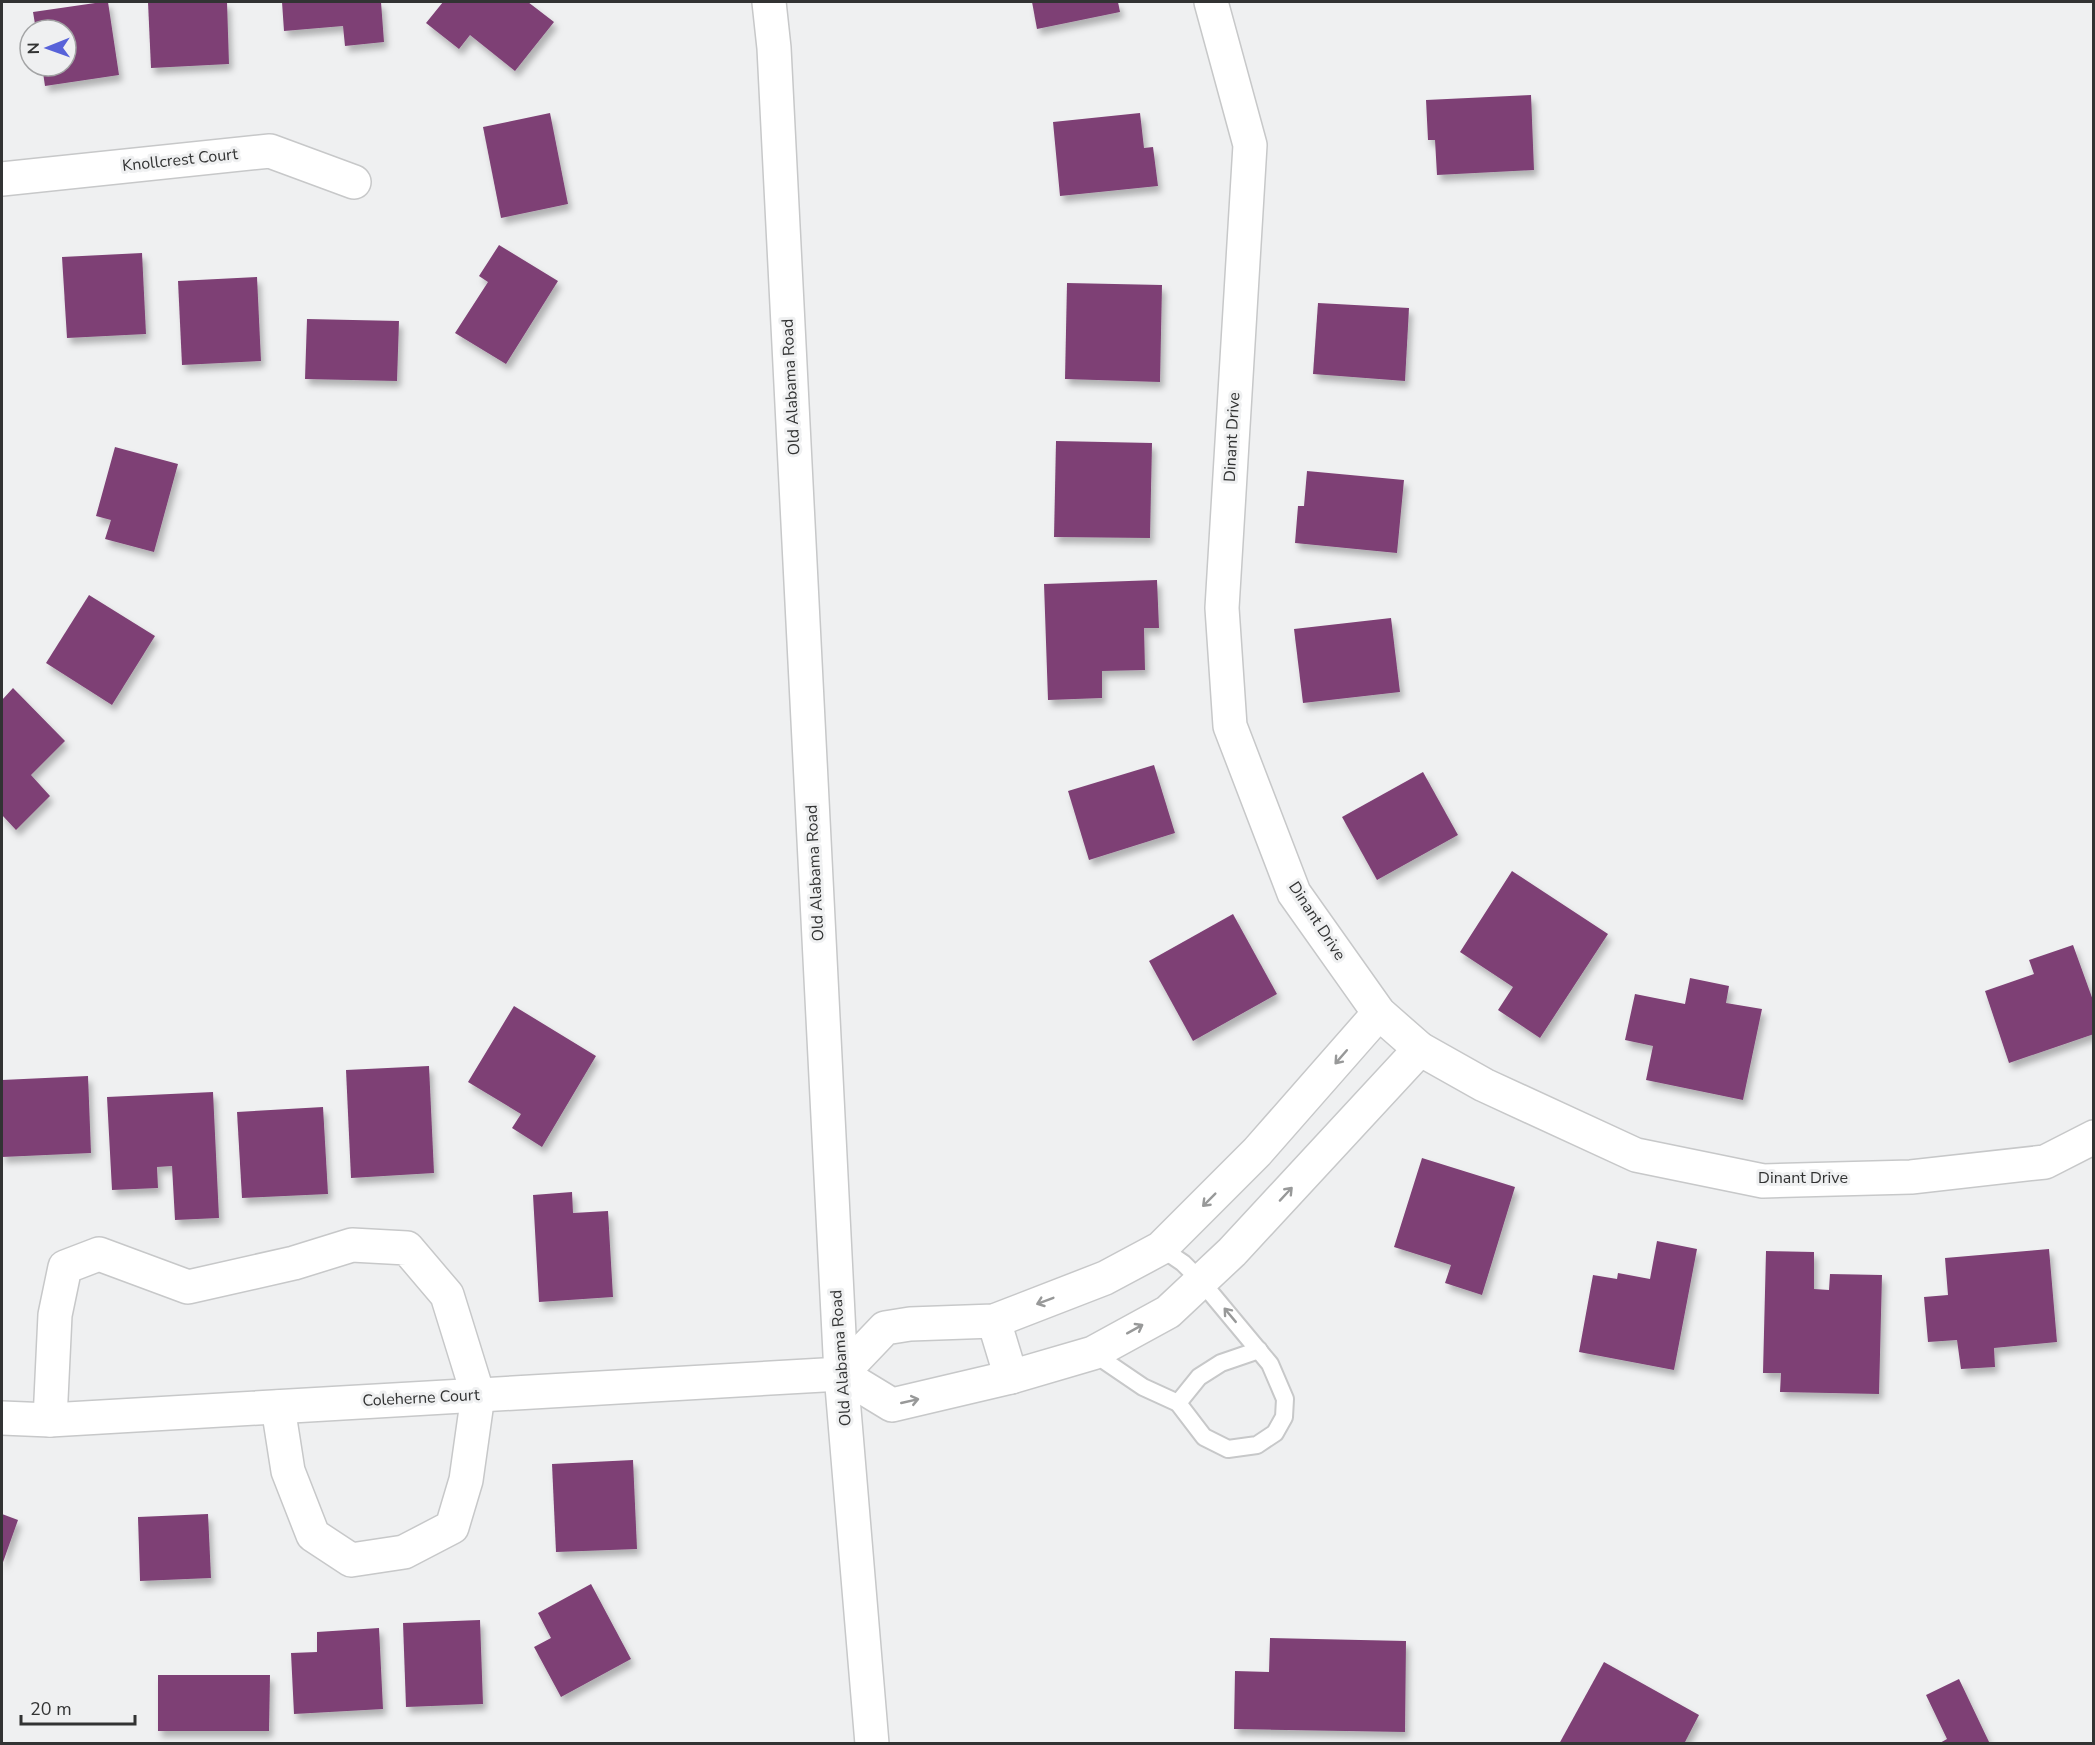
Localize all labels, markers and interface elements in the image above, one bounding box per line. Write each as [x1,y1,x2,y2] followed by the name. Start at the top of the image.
[18,18,78,78] north arrow
[23,42,45,54] text: N
[121,143,239,177] street label: Knollcrest Court
[776,318,806,456] street label: Old Alabama Road
[1219,392,1245,482] street label: Dinant Drive
[800,804,830,942] street label: Old Alabama Road
[1283,877,1351,965] street label: Dinant Drive
[1334,1049,1348,1064] one-way arrow
[1758,1167,1848,1189] street label: Dinant Drive
[1278,1187,1292,1202] one-way arrow
[1201,1193,1216,1208] one-way arrow
[825,1289,857,1427] street label: Old Alabama Road
[1037,1296,1055,1307] one-way arrow
[1223,1307,1236,1323] one-way arrow
[1126,1323,1143,1335] one-way arrow
[362,1384,480,1412] street label: Coleherne Court
[901,1395,920,1407] one-way arrow
[21,1688,135,1726] scale bar
[30,1697,72,1721] text: 20 m

